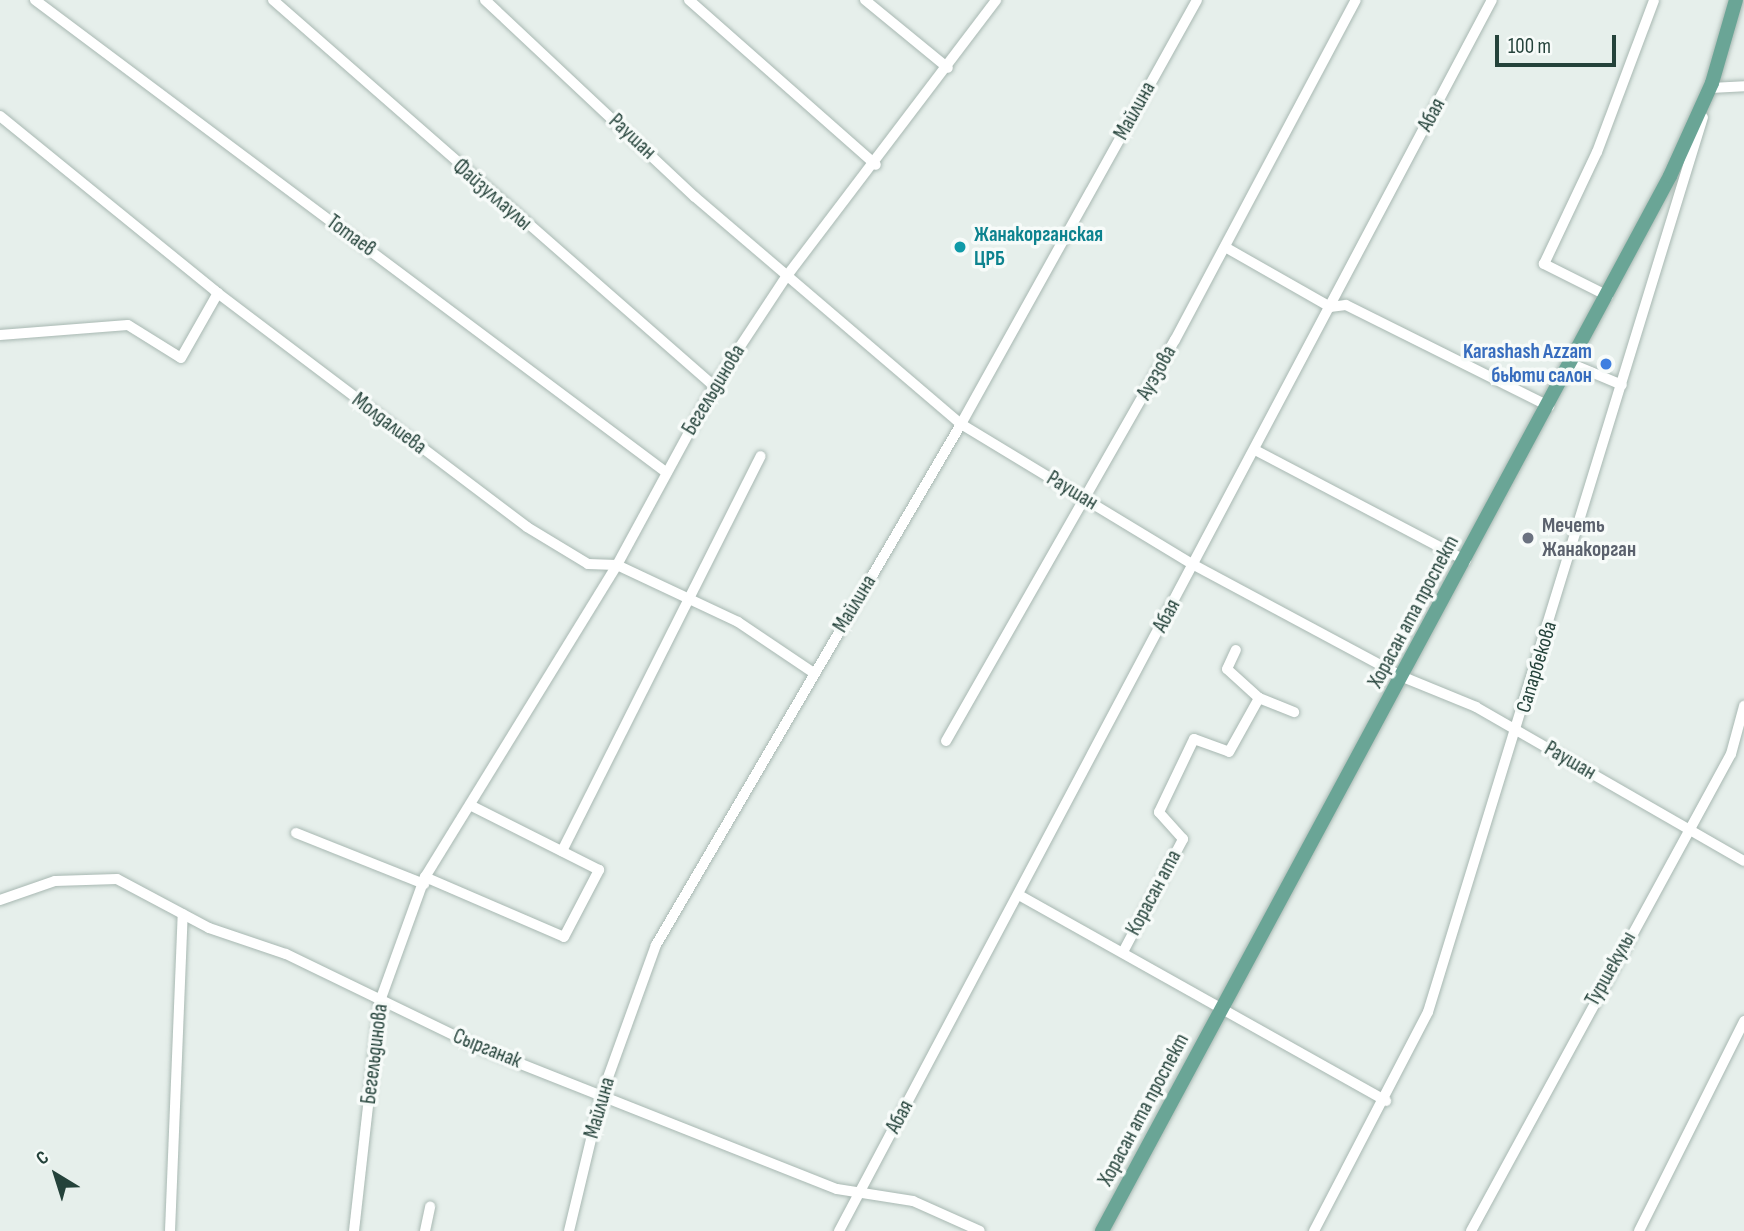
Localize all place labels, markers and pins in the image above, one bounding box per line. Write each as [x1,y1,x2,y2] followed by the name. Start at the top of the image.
[974,222,1103,272] place label: Жанакорганская ЦРБ
[952,239,968,255] marker: Жанакорганская ЦРБ
[1463,339,1592,389] place label: Karashash Azzam бьюти салон
[1598,356,1614,372] marker: Karashash Azzam бьюти салон
[1542,513,1636,563] place label: Мечеть Жанакорган
[1520,530,1536,546] marker: Мечеть Жанакорган

